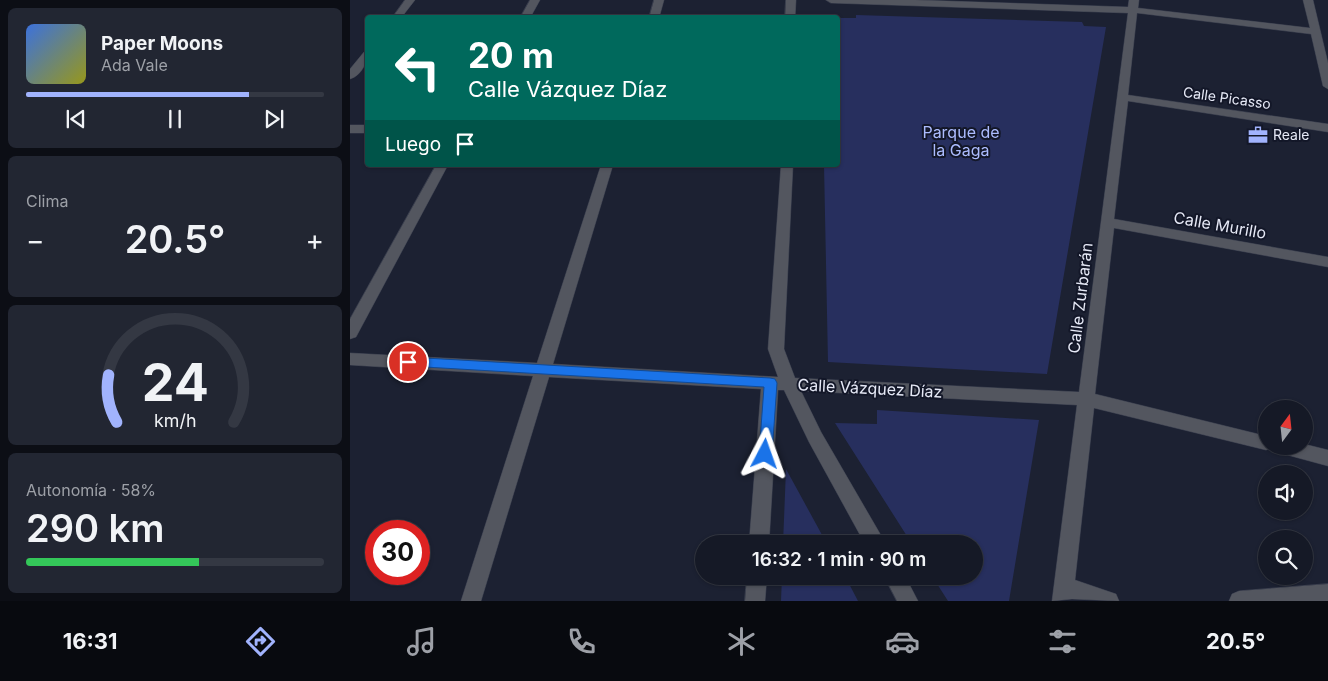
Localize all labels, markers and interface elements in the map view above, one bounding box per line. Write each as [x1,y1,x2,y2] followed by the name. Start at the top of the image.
[101,32,223,55] text: Paper Moons
[468,34,554,76] text: 20 m
[385,35,450,100] icon: left
[101,55,168,75] text: Ada Vale
[468,76,667,102] text: Calle Vázquez Díaz
[1182,83,1272,112] street label: Calle Picasso
[62,105,90,133] icon: previous
[161,105,189,133] icon: pause
[260,105,288,133] icon: next
[922,122,1000,160] park label: Parque de la Gaga
[1247,124,1269,146] office icon: Reale
[1273,126,1310,143] place label: Reale
[451,130,479,158] icon: arrive
[385,133,441,156] text: Luego
[26,191,68,211] text: Clima
[1172,207,1268,243] street label: Calle Murillo
[125,216,225,262] text: 20.5°
[26,223,45,257] text: −
[305,223,324,257] text: +
[1063,241,1097,355] street label: Calle Zurbarán
[387,341,429,383] pin
[394,348,422,376] icon: arrive
[141,351,209,414] text: 24
[797,374,943,402] street label: Calle Vázquez Díaz
[1258,400,1312,455] north arrow
[1258,400,1313,585] map controls
[154,410,196,431] text: km/h
[738,427,790,479] position arrow
[1258,465,1313,520] button: sound
[26,480,156,500] text: Autonomía · 58%
[26,505,164,551] text: 290 km
[365,520,430,585] speed limit sign: 30
[1258,530,1313,585] button: search
[752,548,926,571] text: 16:32 · 1 min · 90 m
[243,624,278,659] icon: directions
[404,624,439,659] icon: music
[564,624,599,659] icon: phone
[724,624,759,659] icon: climate
[885,624,920,659] icon: car
[1045,624,1080,659] icon: filters
[63,628,118,654] text: 16:31
[1206,628,1265,654] text: 20.5°

